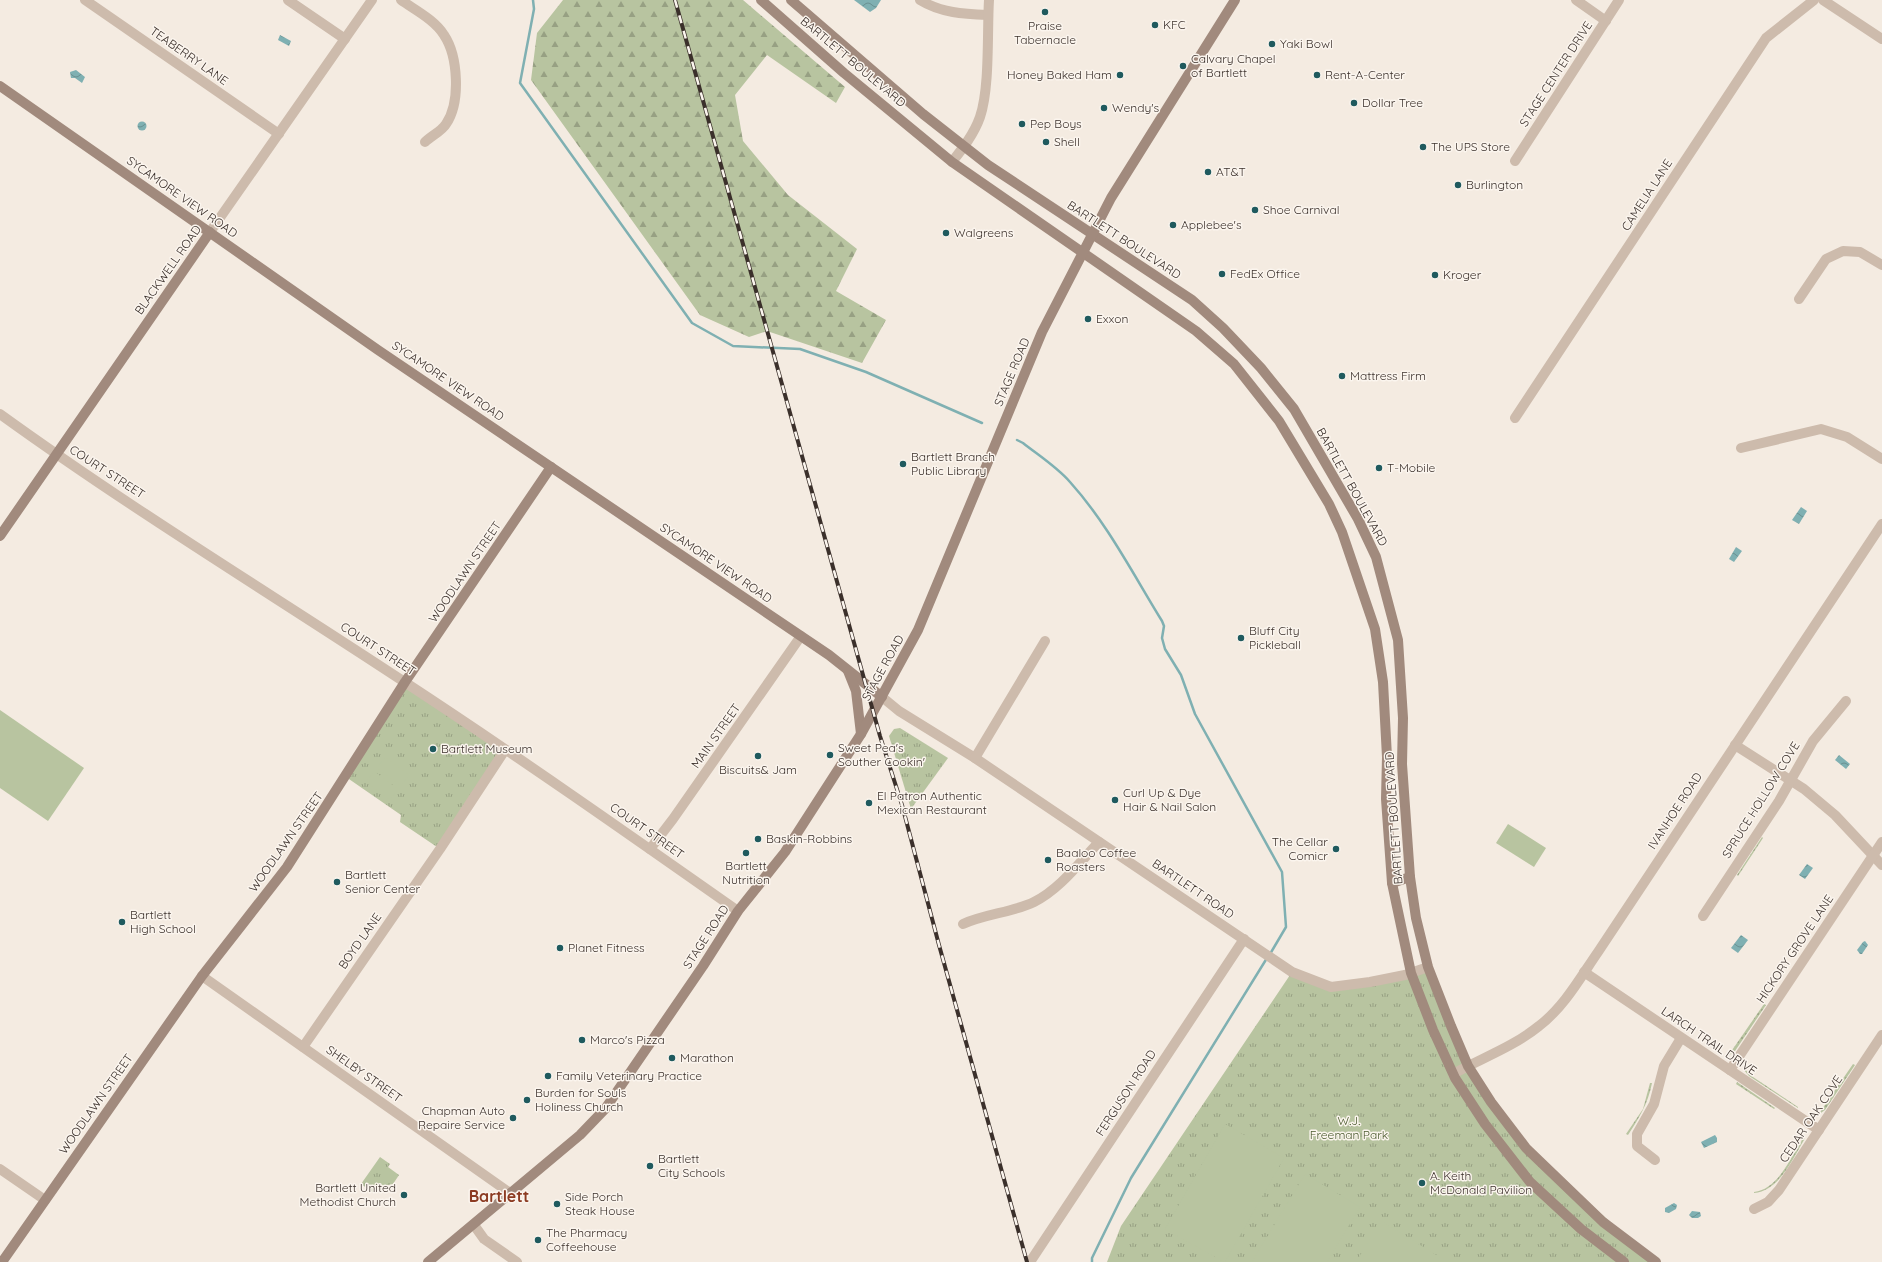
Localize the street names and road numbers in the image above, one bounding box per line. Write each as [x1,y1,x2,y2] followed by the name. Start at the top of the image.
[798,13,909,110] street label: BARTLETT BOULEVARD
[1516,18,1595,129] street label: STAGE CENTER DRIVE
[147,23,231,88] street label: TEABERRY LANE
[124,153,241,241] street label: SYCAMORE VIEW ROAD
[1618,156,1675,233] street label: CAMELIA LANE
[1065,197,1184,282] street label: BARTLETT BOULEVARD
[131,222,204,317] street label: BLACKWELL ROAD
[990,335,1033,408] street label: STAGE ROAD
[389,337,507,424] street label: SYCAMORE VIEW ROAD
[1314,425,1391,549] street label: BARTLETT BOULEVARD
[67,442,148,502] street label: COURT STREET
[425,518,504,625] street label: WOODLAWN STREET
[657,519,775,606] street label: SYCAMORE VIEW ROAD
[338,619,419,679] street label: COURT STREET
[858,632,907,703] street label: STAGE ROAD
[688,700,743,771] street label: MAIN STREET
[1719,739,1803,861] street label: SPRUCE HOLLOW COVE
[1381,751,1406,885] street label: BARTLETT BOULEVARD
[1644,769,1705,852] street label: IVANHOE ROAD
[245,789,326,895] street label: WOODLAWN STREET
[607,800,687,862] street label: COURT STREET
[1150,856,1237,922] street label: BARTLETT ROAD
[1753,892,1836,1006] street label: HICKORY GROVE LANE
[679,902,732,971] street label: STAGE ROAD
[335,910,384,972] street label: BOYD LANE
[1659,1003,1760,1078] street label: LARCH TRAIL DRIVE
[324,1042,405,1105] street label: SHELBY STREET
[1092,1047,1159,1139] street label: FERGUSON ROAD
[55,1051,136,1157] street label: WOODLAWN STREET
[1776,1072,1845,1165] street label: CEDAR OAK COVE

